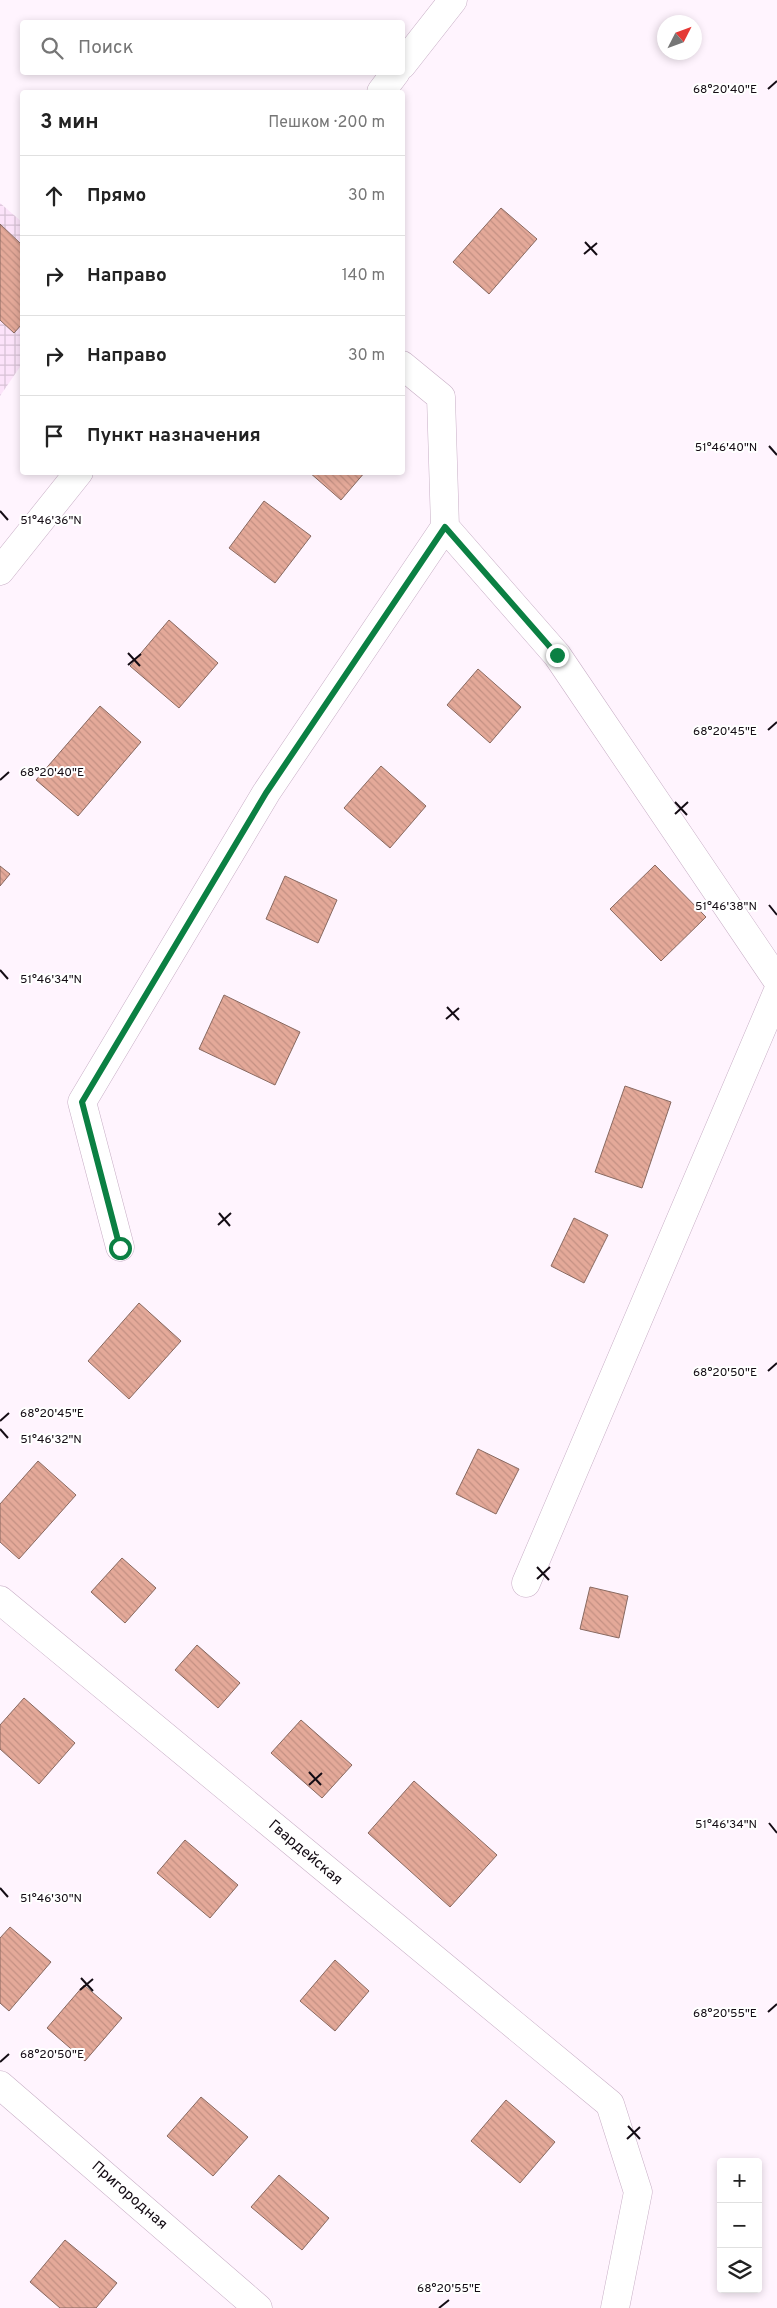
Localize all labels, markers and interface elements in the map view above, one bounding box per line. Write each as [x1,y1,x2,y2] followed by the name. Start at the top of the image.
[657,15,702,60] north arrow
[20,20,405,75] search box
[38,34,66,62] icon: search
[78,36,134,60] text: Поиск
[693,82,757,98] text: 68°20'40"E
[40,109,99,136] text: 3 мин
[268,113,385,133] text: Пешком · 200 m
[40,182,68,210] icon: ahead
[87,184,146,208] text: Прямо
[348,186,385,206] text: 30 m
[40,262,68,290] icon: right
[87,264,167,288] text: Направо
[342,266,385,286] text: 140 m
[40,342,68,370] icon: right
[87,344,167,368] text: Направо
[348,346,385,366] text: 30 m
[40,422,68,450] icon: arrive
[87,424,261,448] text: Пункт назначения
[695,440,757,456] text: 51°46'40"N
[20,513,82,529] text: 51°46'36"N
[546,644,569,667] route end
[693,724,757,740] text: 68°20'45"E
[20,765,84,781] text: 68°20'40"E
[695,899,757,915] text: 51°46'38"N
[20,972,82,988] text: 51°46'34"N
[109,1237,132,1260] route start
[693,1365,757,1381] text: 68°20'50"E
[20,1406,84,1422] text: 68°20'45"E
[20,1432,82,1448] text: 51°46'32"N
[264,1816,346,1890] street label: Гвардейская
[695,1817,757,1833] text: 51°46'34"N
[20,1891,82,1907] text: 51°46'30"N
[693,2006,757,2022] text: 68°20'55"E
[20,2047,84,2063] text: 68°20'50"E
[87,2158,171,2234] street label: Пригородная
[717,2158,762,2293] map controls
[717,2158,762,2203] button: +
[717,2203,762,2248] button: −
[717,2248,762,2293] button: layers
[417,2281,481,2297] text: 68°20'55"E

